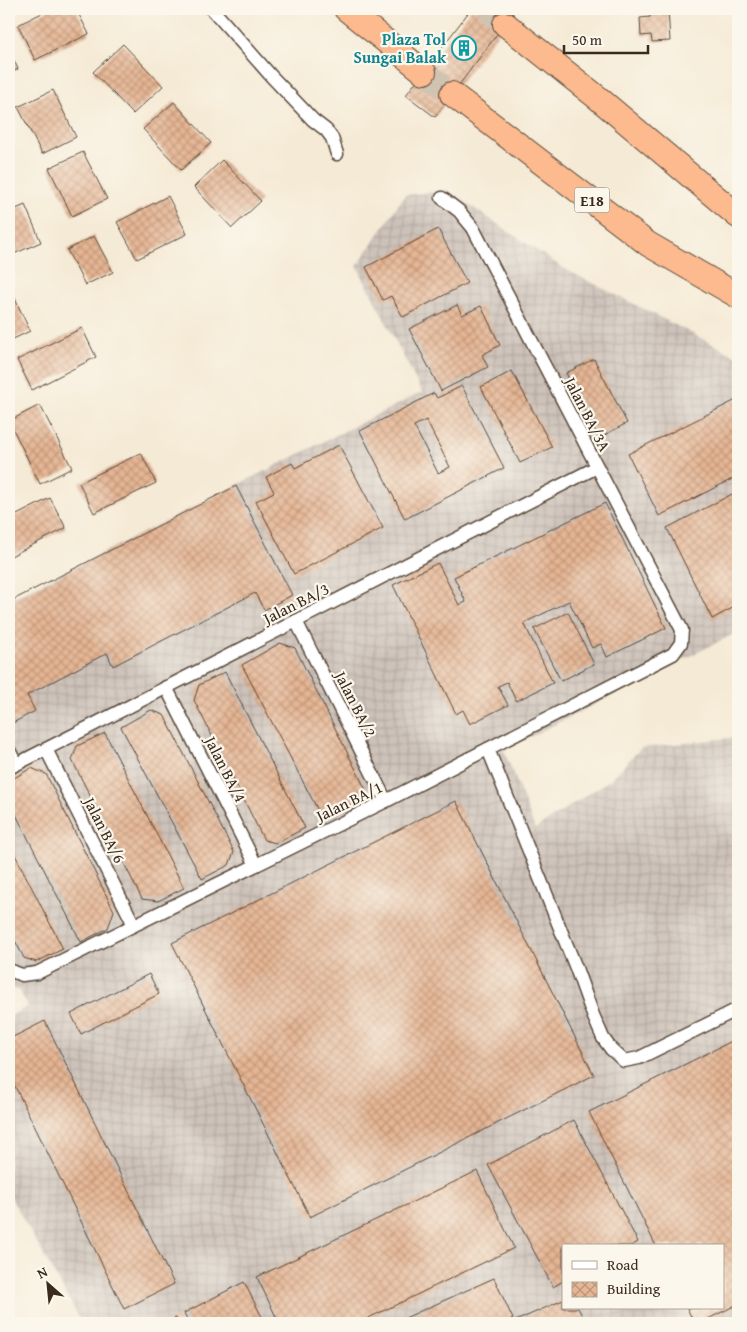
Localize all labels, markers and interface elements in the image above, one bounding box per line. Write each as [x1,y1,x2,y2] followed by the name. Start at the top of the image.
[564,22,648,54] scale bar
[354,27,447,69] place label: Plaza Tol Sungai Balak
[572,29,603,50] text: 50 m
[451,35,477,61] building icon: Plaza Tol Sungai Balak
[574,188,610,212] road number: E18
[558,371,617,456] street label: Jalan BA/3A
[257,576,333,631] street label: Jalan BA/3
[328,665,383,741] street label: Jalan BA/2
[198,730,253,806] street label: Jalan BA/4
[310,775,386,828] street label: Jalan BA/1
[77,791,132,867] street label: Jalan BA/6
[562,1244,724,1310] legend
[607,1254,638,1275] text: Road
[22,1260,72,1310] north arrow
[33,1261,51,1283] text: N
[607,1278,661,1299] text: Building

